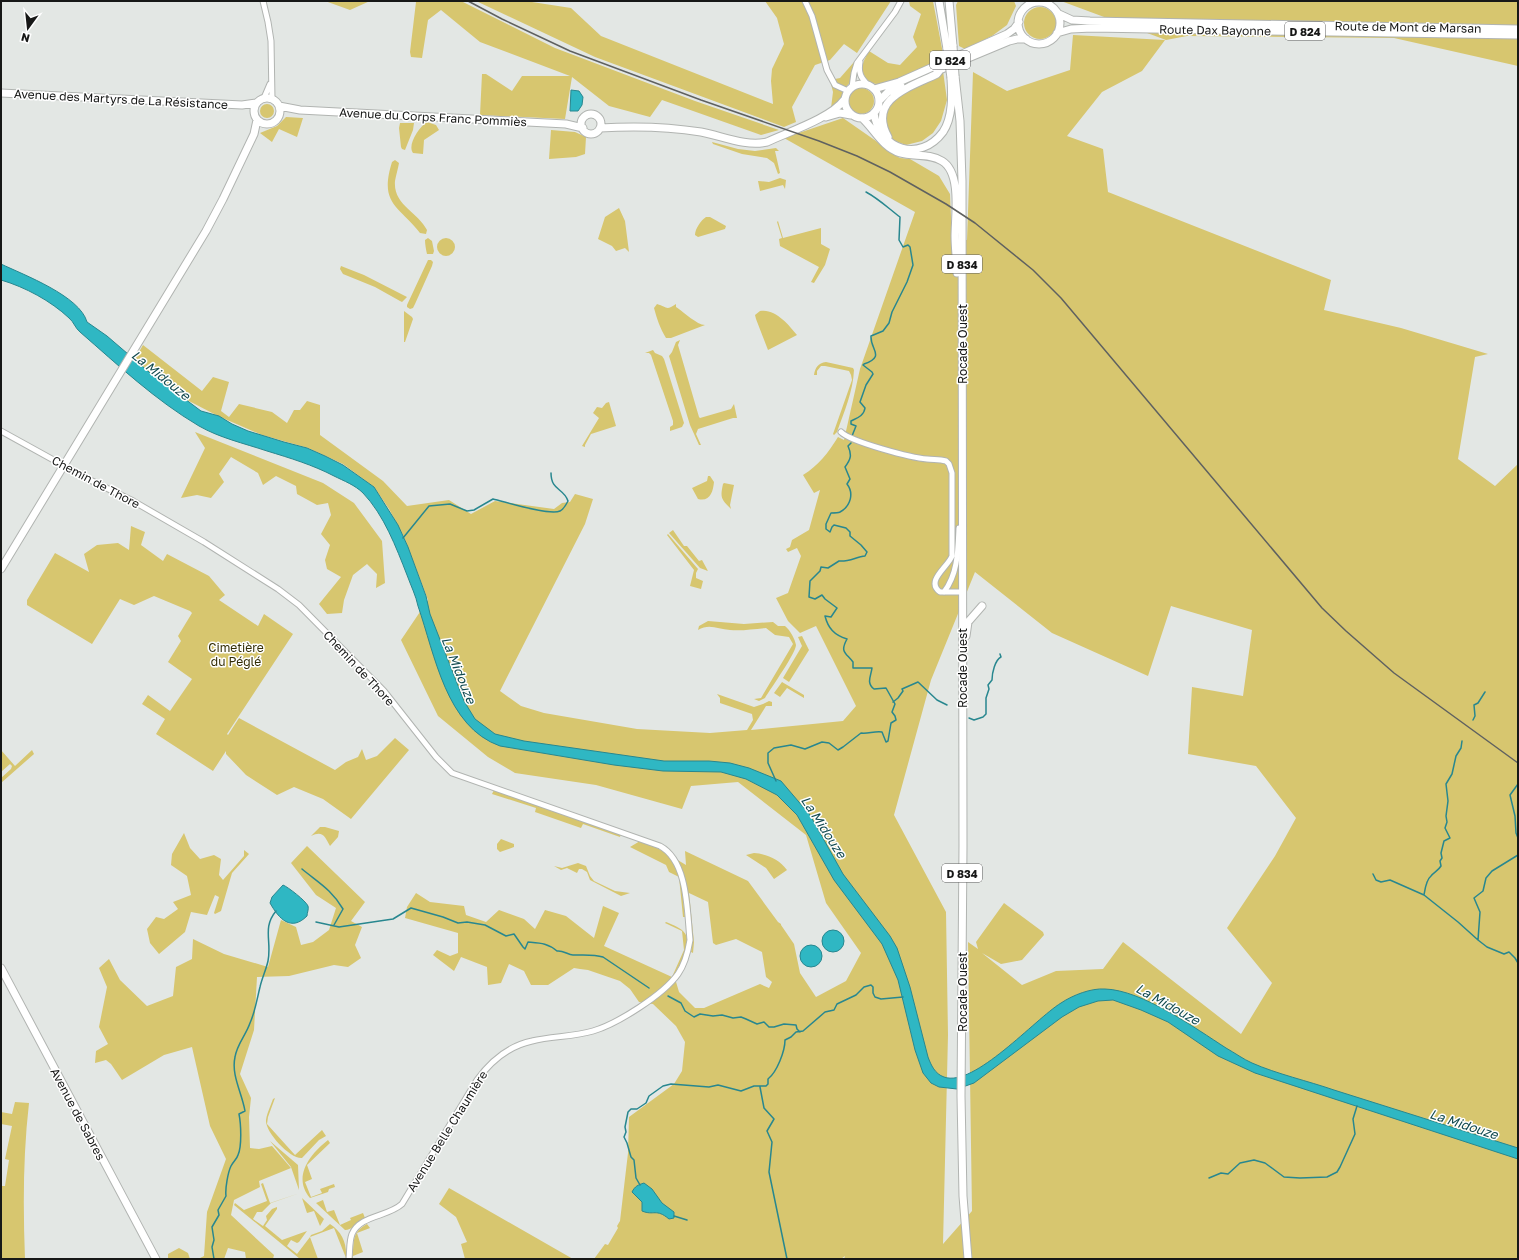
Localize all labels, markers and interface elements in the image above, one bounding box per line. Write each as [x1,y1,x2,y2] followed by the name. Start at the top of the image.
[8,8,48,48] north arrow
[1334,18,1482,36] street label: Route de Mont de Marsan
[1159,22,1271,38] street label: Route Dax Bayonne
[1285,22,1325,40] road number: D 824
[20,31,31,46] text: N
[930,51,970,69] road number: D 824
[14,86,228,112] street label: Avenue des Martyrs de La Résistance
[339,105,527,129] street label: Avenue du Corps Franc Pommiès
[942,255,982,273] road number: D 834
[955,304,970,384] street label: Rocade Ouest
[129,347,195,404] water label: La Midouze
[49,452,143,512] street label: Chemin de Thore
[320,627,398,709] street label: Chemin de Thore
[955,628,970,708] street label: Rocade Ouest
[438,634,480,707] water label: La Midouze
[208,640,264,669] park label: Cimetière du Péglé
[798,793,851,862] water label: La Midouze
[942,864,982,882] road number: D 834
[955,952,970,1032] street label: Rocade Ouest
[1133,980,1204,1029] water label: La Midouze
[47,1065,109,1163] street label: Avenue de Sabres
[404,1068,490,1194] street label: Avenue Belle Chaumière
[1428,1105,1501,1143] water label: La Midouze

